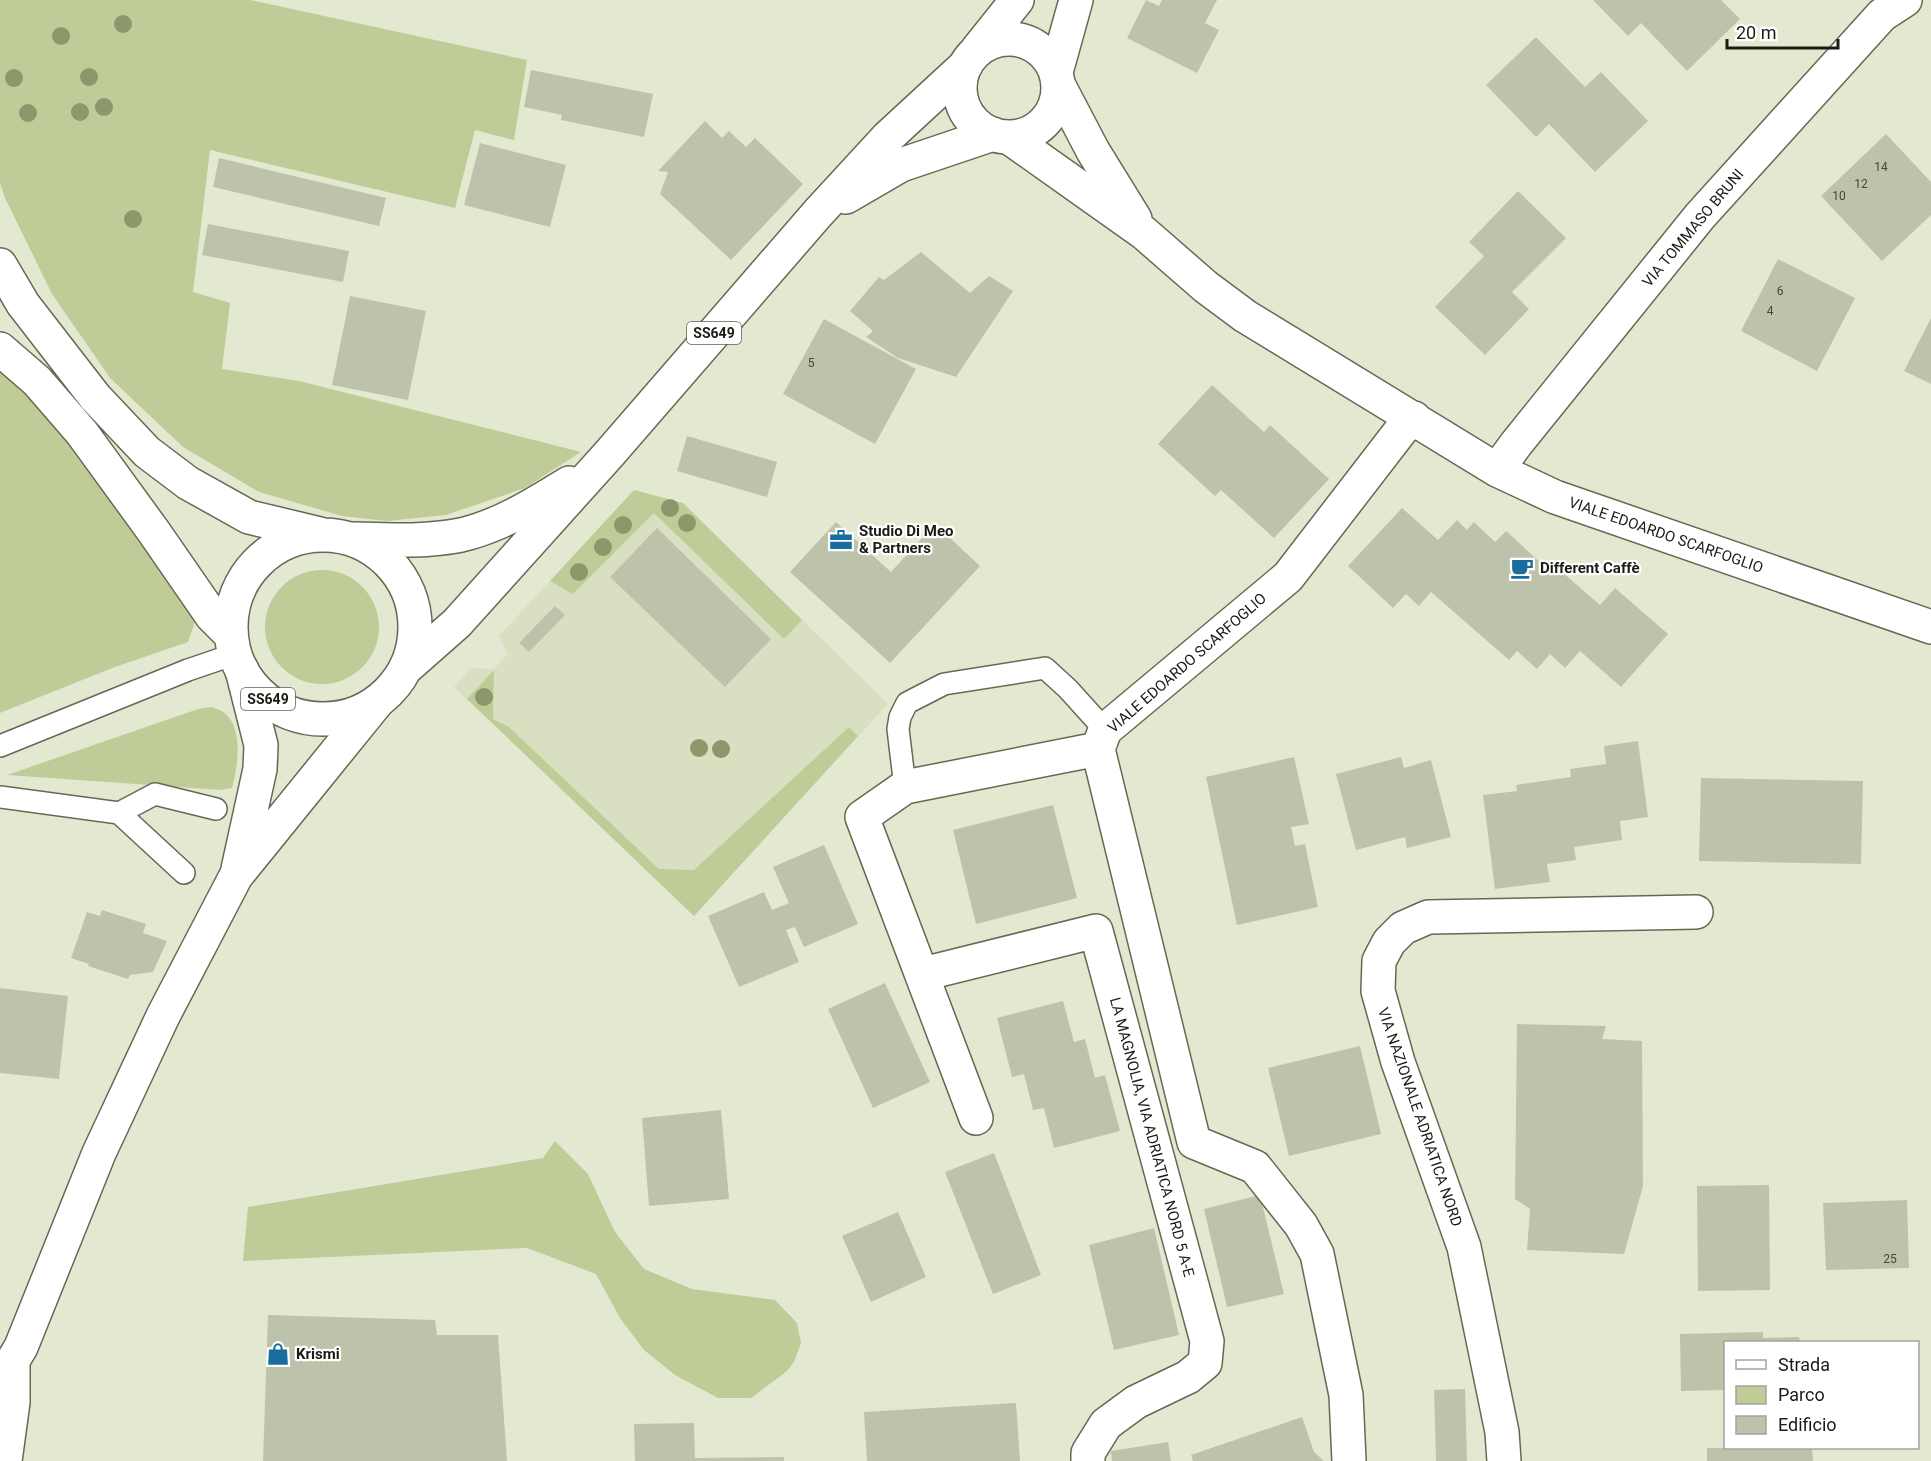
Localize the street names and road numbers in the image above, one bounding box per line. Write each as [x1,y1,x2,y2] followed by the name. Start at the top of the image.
[1638,165,1748,291] street label: VIA TOMMASO BRUNI
[687,322,741,344] road number: SS649
[1566,493,1766,577] street label: VIALE EDOARDO SCARFOGLIO
[1104,589,1270,737] street label: VIALE EDOARDO SCARFOGLIO
[241,688,295,710] road number: SS649
[1106,995,1198,1279] street label: LA MAGNOLIA, VIA ADRIATICA NORD 5 A-E
[1374,1005,1466,1229] street label: VIA NAZIONALE ADRIATICA NORD

